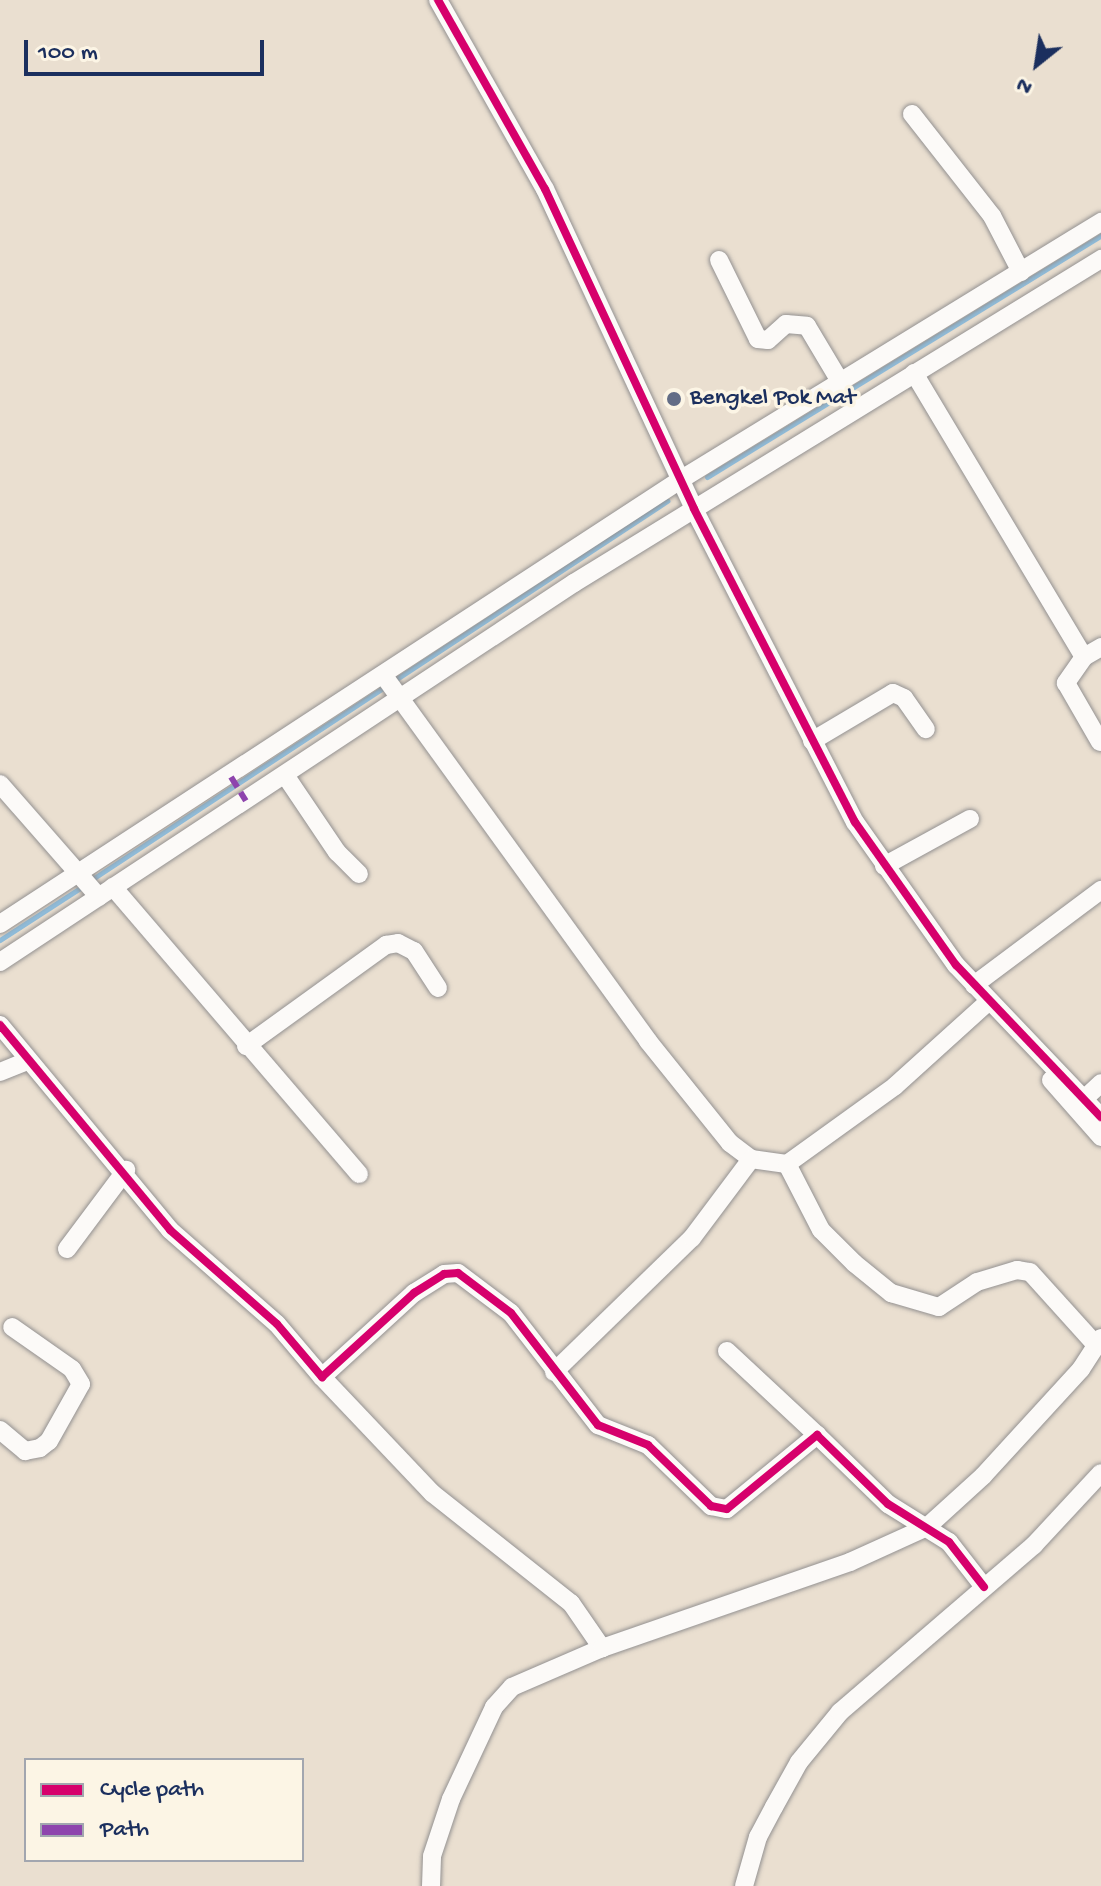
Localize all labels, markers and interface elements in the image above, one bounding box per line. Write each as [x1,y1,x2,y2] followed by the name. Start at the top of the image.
[28,24,268,74] scale bar
[997,24,1077,104] north arrow
[38,39,98,68] text: 100 m
[1012,70,1038,100] text: N
[690,385,856,413] place label: Bengkel Pok Mat
[665,390,683,408] marker: Bengkel Pok Mat
[24,1758,304,1862] legend
[100,1776,204,1805] text: Cycle path
[100,1816,149,1845] text: Path

